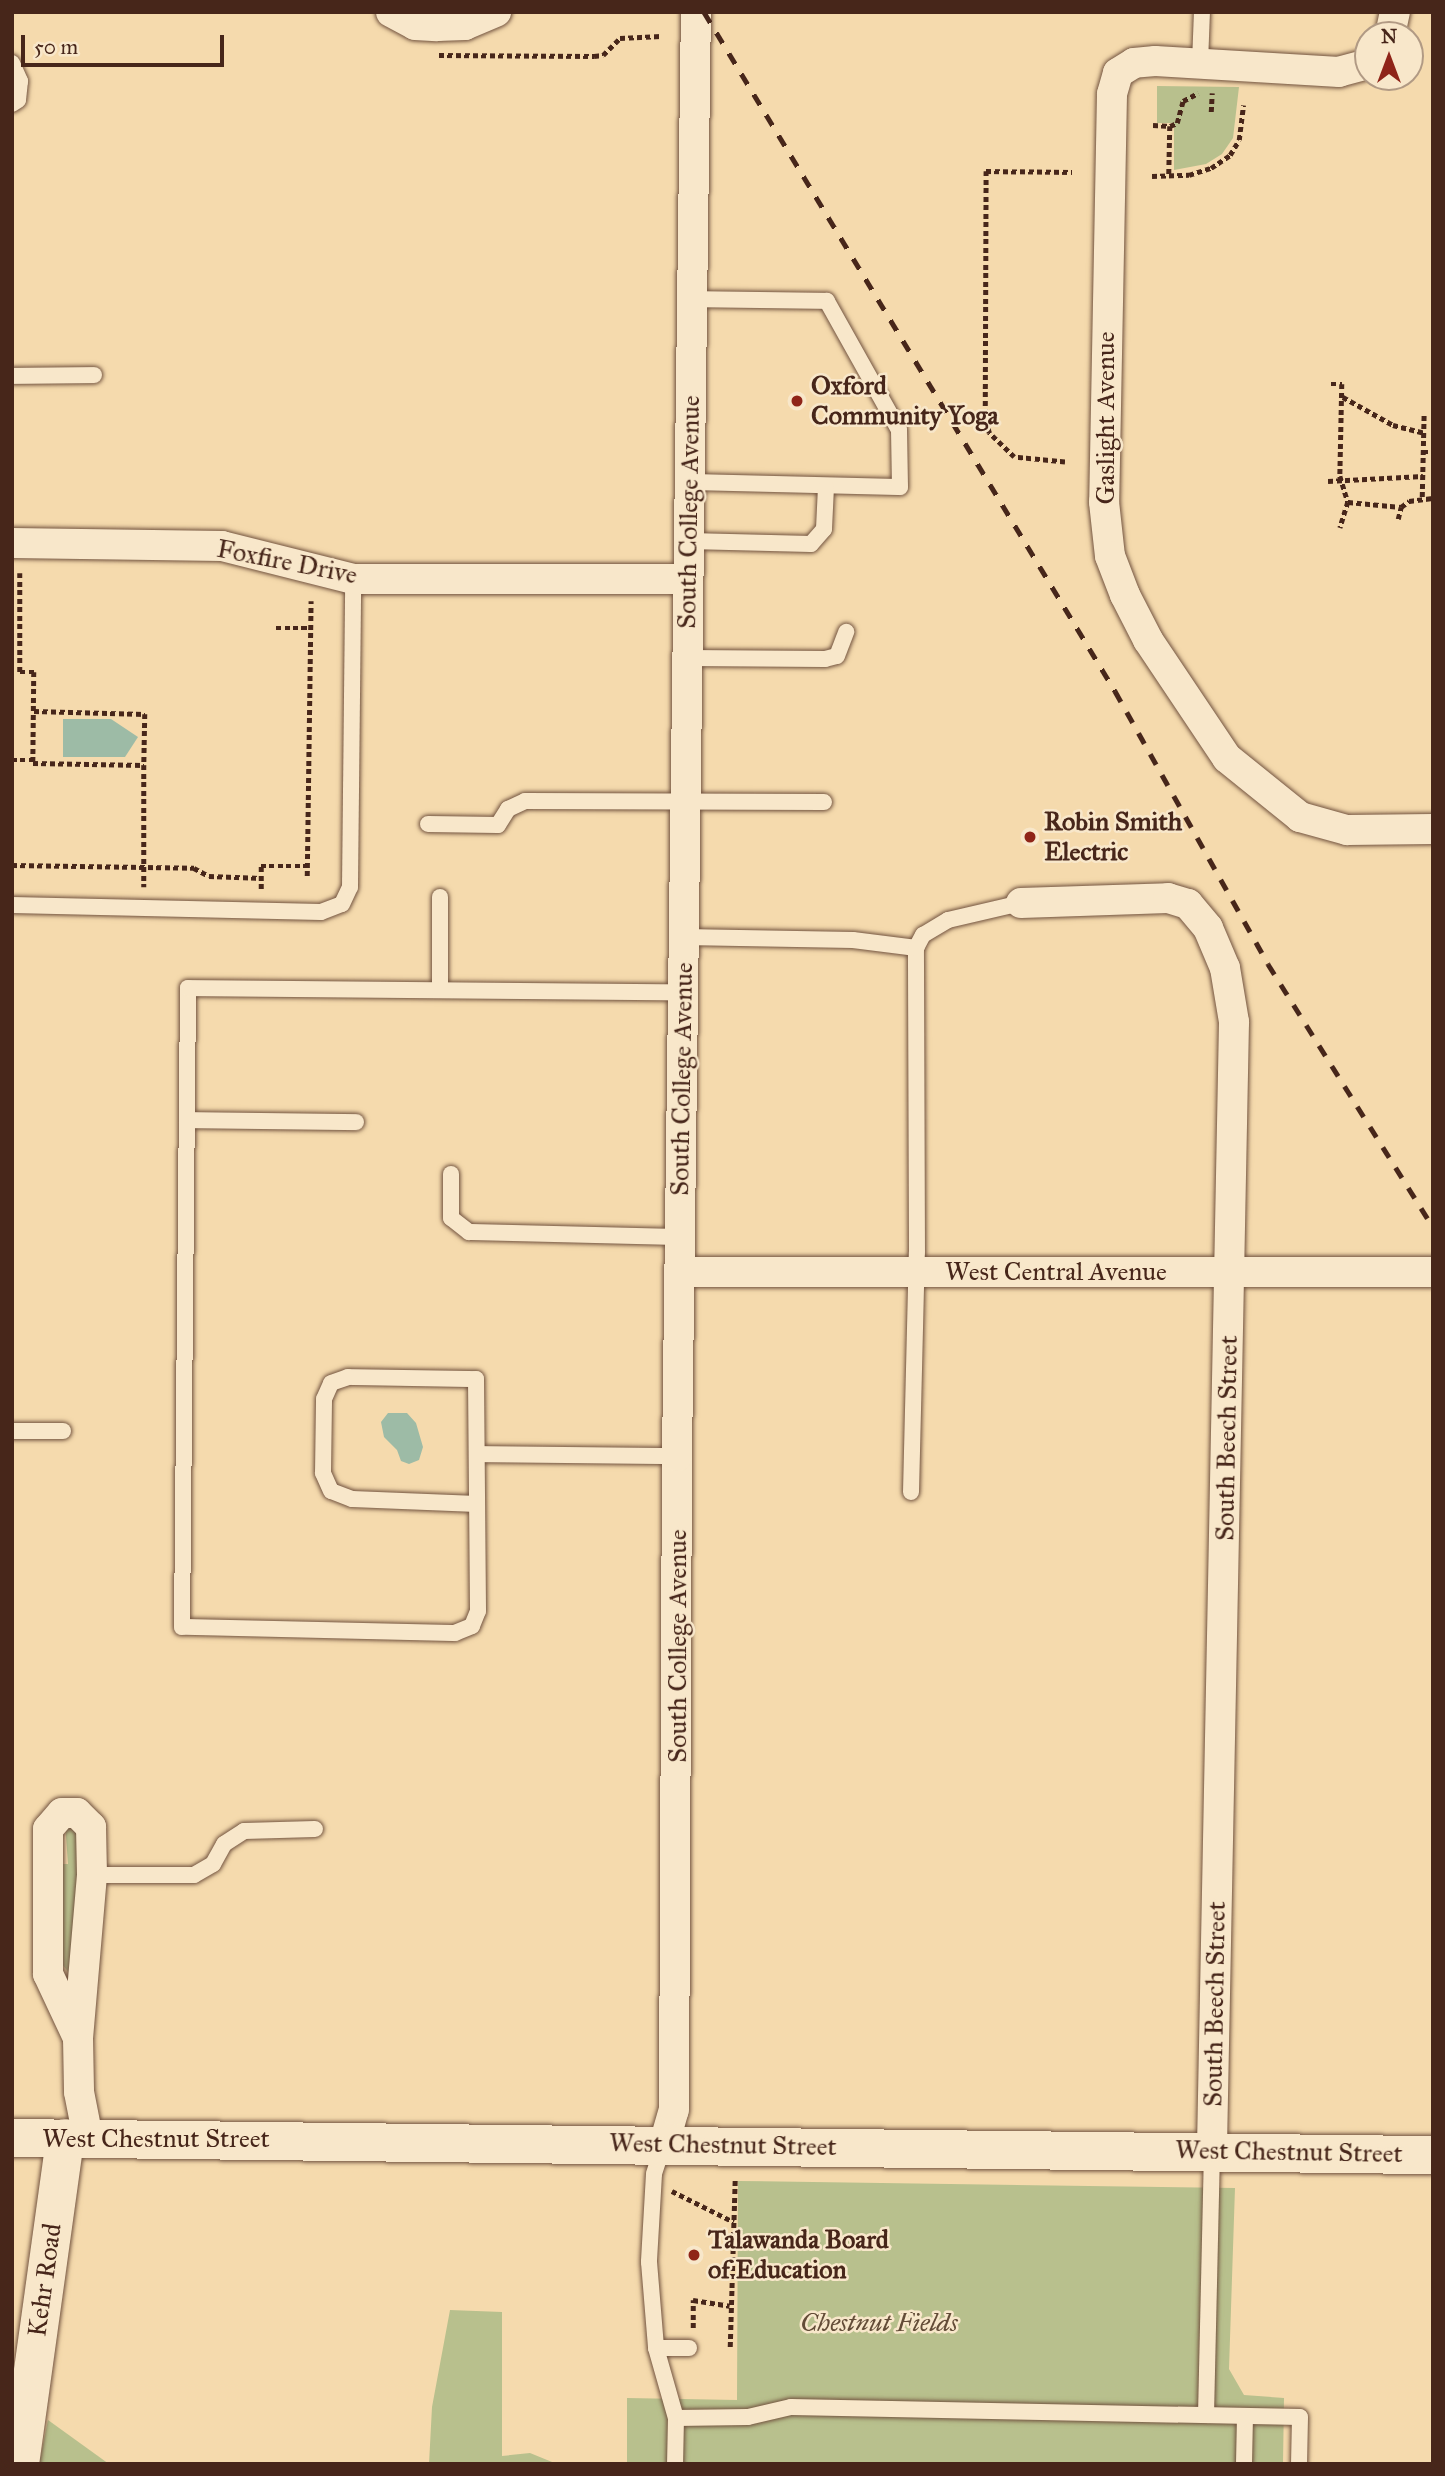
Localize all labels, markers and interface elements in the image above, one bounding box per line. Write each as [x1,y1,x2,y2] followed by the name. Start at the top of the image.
[24,21,228,65] scale bar
[1354,21,1424,91] north arrow
[1381,25,1397,48] text: N
[34,34,78,60] text: 50 m
[1090,332,1122,504] street label: Gaslight Avenue
[811,370,999,432] place label: Oxford Community Yoga
[789,393,805,409] marker: Oxford Community Yoga
[671,395,707,629] street label: South College Avenue
[214,533,360,591] street label: Foxfire Drive
[1044,806,1182,868] place label: Robin Smith Electric
[1022,829,1038,845] marker: Robin Smith Electric
[664,962,700,1196] street label: South College Avenue
[945,1256,1167,1288] street label: West Central Avenue
[1210,1335,1244,1541] street label: South Beech Street
[662,1529,694,1763] street label: South College Avenue
[1198,1901,1232,2107] street label: South Beech Street
[42,2123,270,2155] street label: West Chestnut Street
[609,2127,837,2163] street label: West Chestnut Street
[1175,2134,1403,2170] street label: West Chestnut Street
[22,2221,68,2339] street label: Kehr Road
[708,2224,889,2286] place label: Talawanda Board of Education
[686,2247,702,2263] marker: Talawanda Board of Education
[800,2307,958,2339] park label: Chestnut Fields

